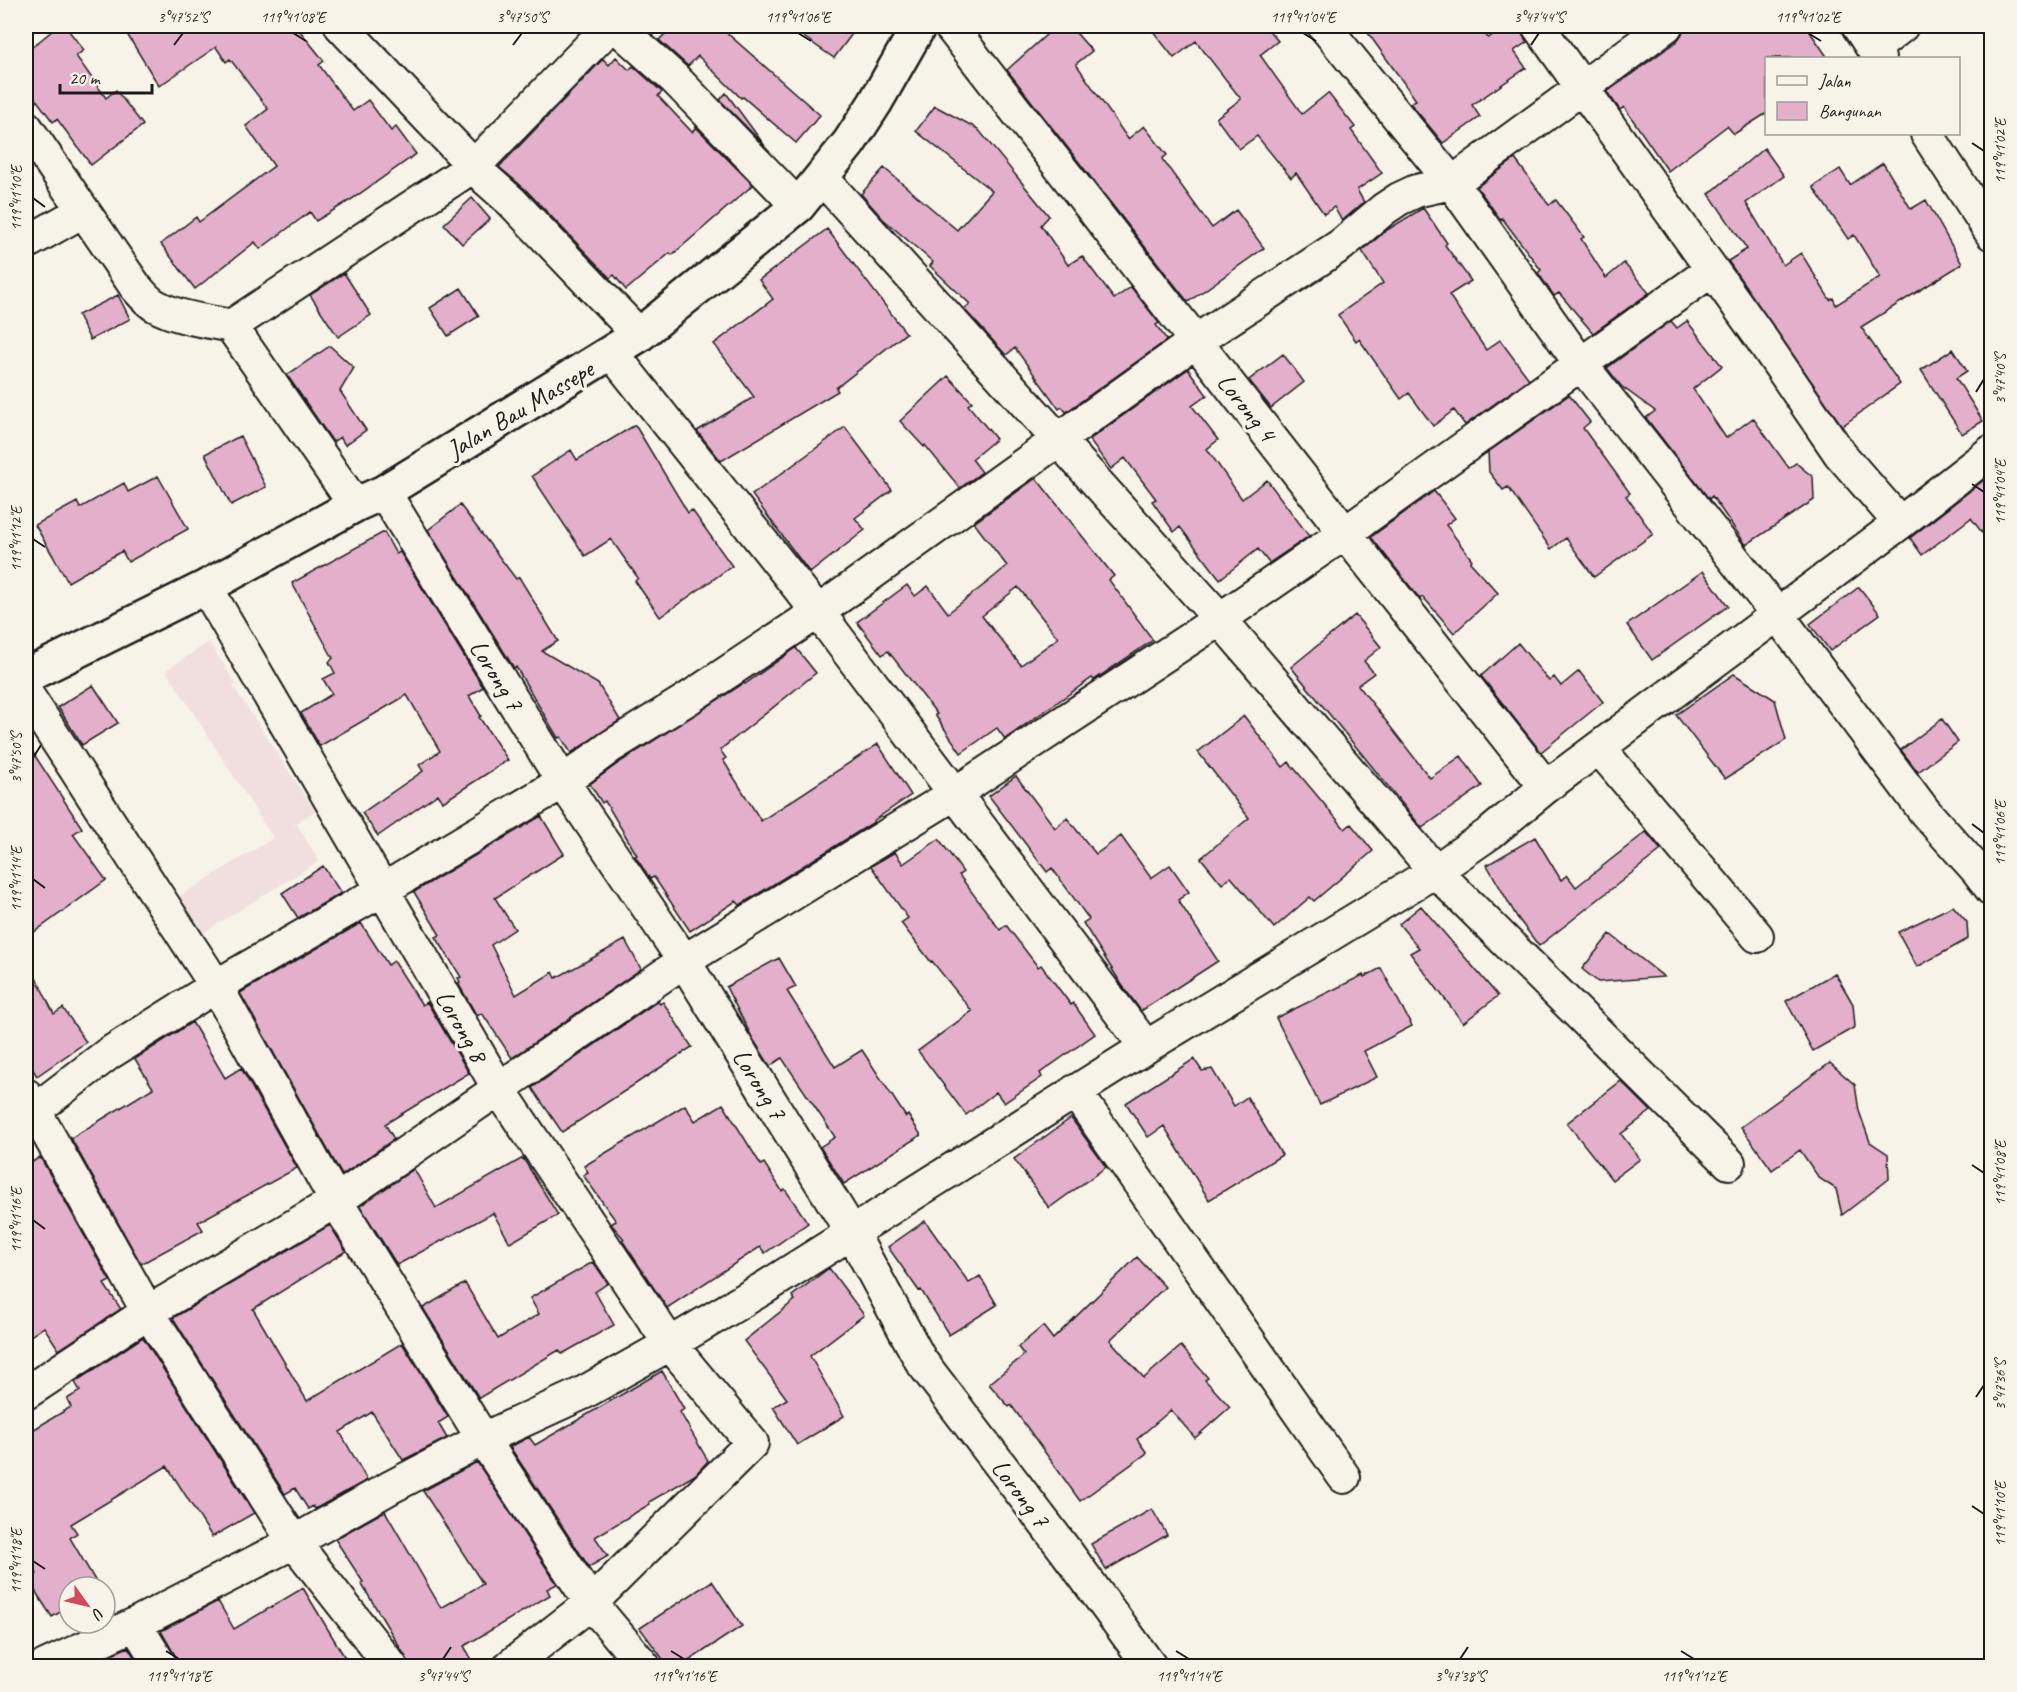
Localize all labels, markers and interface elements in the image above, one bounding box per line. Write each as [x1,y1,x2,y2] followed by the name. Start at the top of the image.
[158,8,211,27] text: 3°47'52"S
[261,8,327,27] text: 119°41'08"E
[497,8,550,27] text: 3°47'50"S
[766,8,832,27] text: 119°41'06"E
[1271,8,1337,27] text: 119°41'04"E
[1514,8,1567,27] text: 3°47'44"S
[1776,8,1842,27] text: 119°41'02"E
[60,57,152,95] scale bar
[1765,57,1960,135] legend
[69,67,102,89] text: 20 m
[1818,70,1851,92] text: Jalan
[1819,100,1882,122] text: Bangunan
[1991,117,2010,183] text: 119°41'02"E
[7,164,26,230] text: 119°41'10"E
[439,351,602,467] street label: Jalan Bau Massepe
[1991,351,2010,404] text: 3°47'40"S
[1210,367,1285,450] street label: Lorong 4
[1991,458,2010,524] text: 119°41'04"E
[7,505,26,571] text: 119°41'12"E
[462,634,532,718] street label: Lorong 7
[7,730,26,783] text: 3°47'50"S
[1991,799,2010,865] text: 119°41'06"E
[7,845,26,911] text: 119°41'14"E
[428,984,496,1070] street label: Lorong 8
[725,1043,795,1127] street label: Lorong 7
[1991,1139,2010,1205] text: 119°41'08"E
[7,1186,26,1252] text: 119°41'16"E
[1991,1357,2010,1410] text: 3°47'36"S
[984,1452,1058,1535] street label: Lorong 7
[1991,1480,2010,1546] text: 119°41'10"E
[7,1527,26,1593] text: 119°41'18"E
[57,1575,117,1635] north arrow
[86,1604,109,1624] text: U
[147,1667,213,1686] text: 119°41'18"E
[418,1667,471,1686] text: 3°47'44"S
[652,1667,718,1686] text: 119°41'16"E
[1157,1667,1223,1686] text: 119°41'14"E
[1435,1667,1488,1686] text: 3°47'38"S
[1662,1667,1728,1686] text: 119°41'12"E

